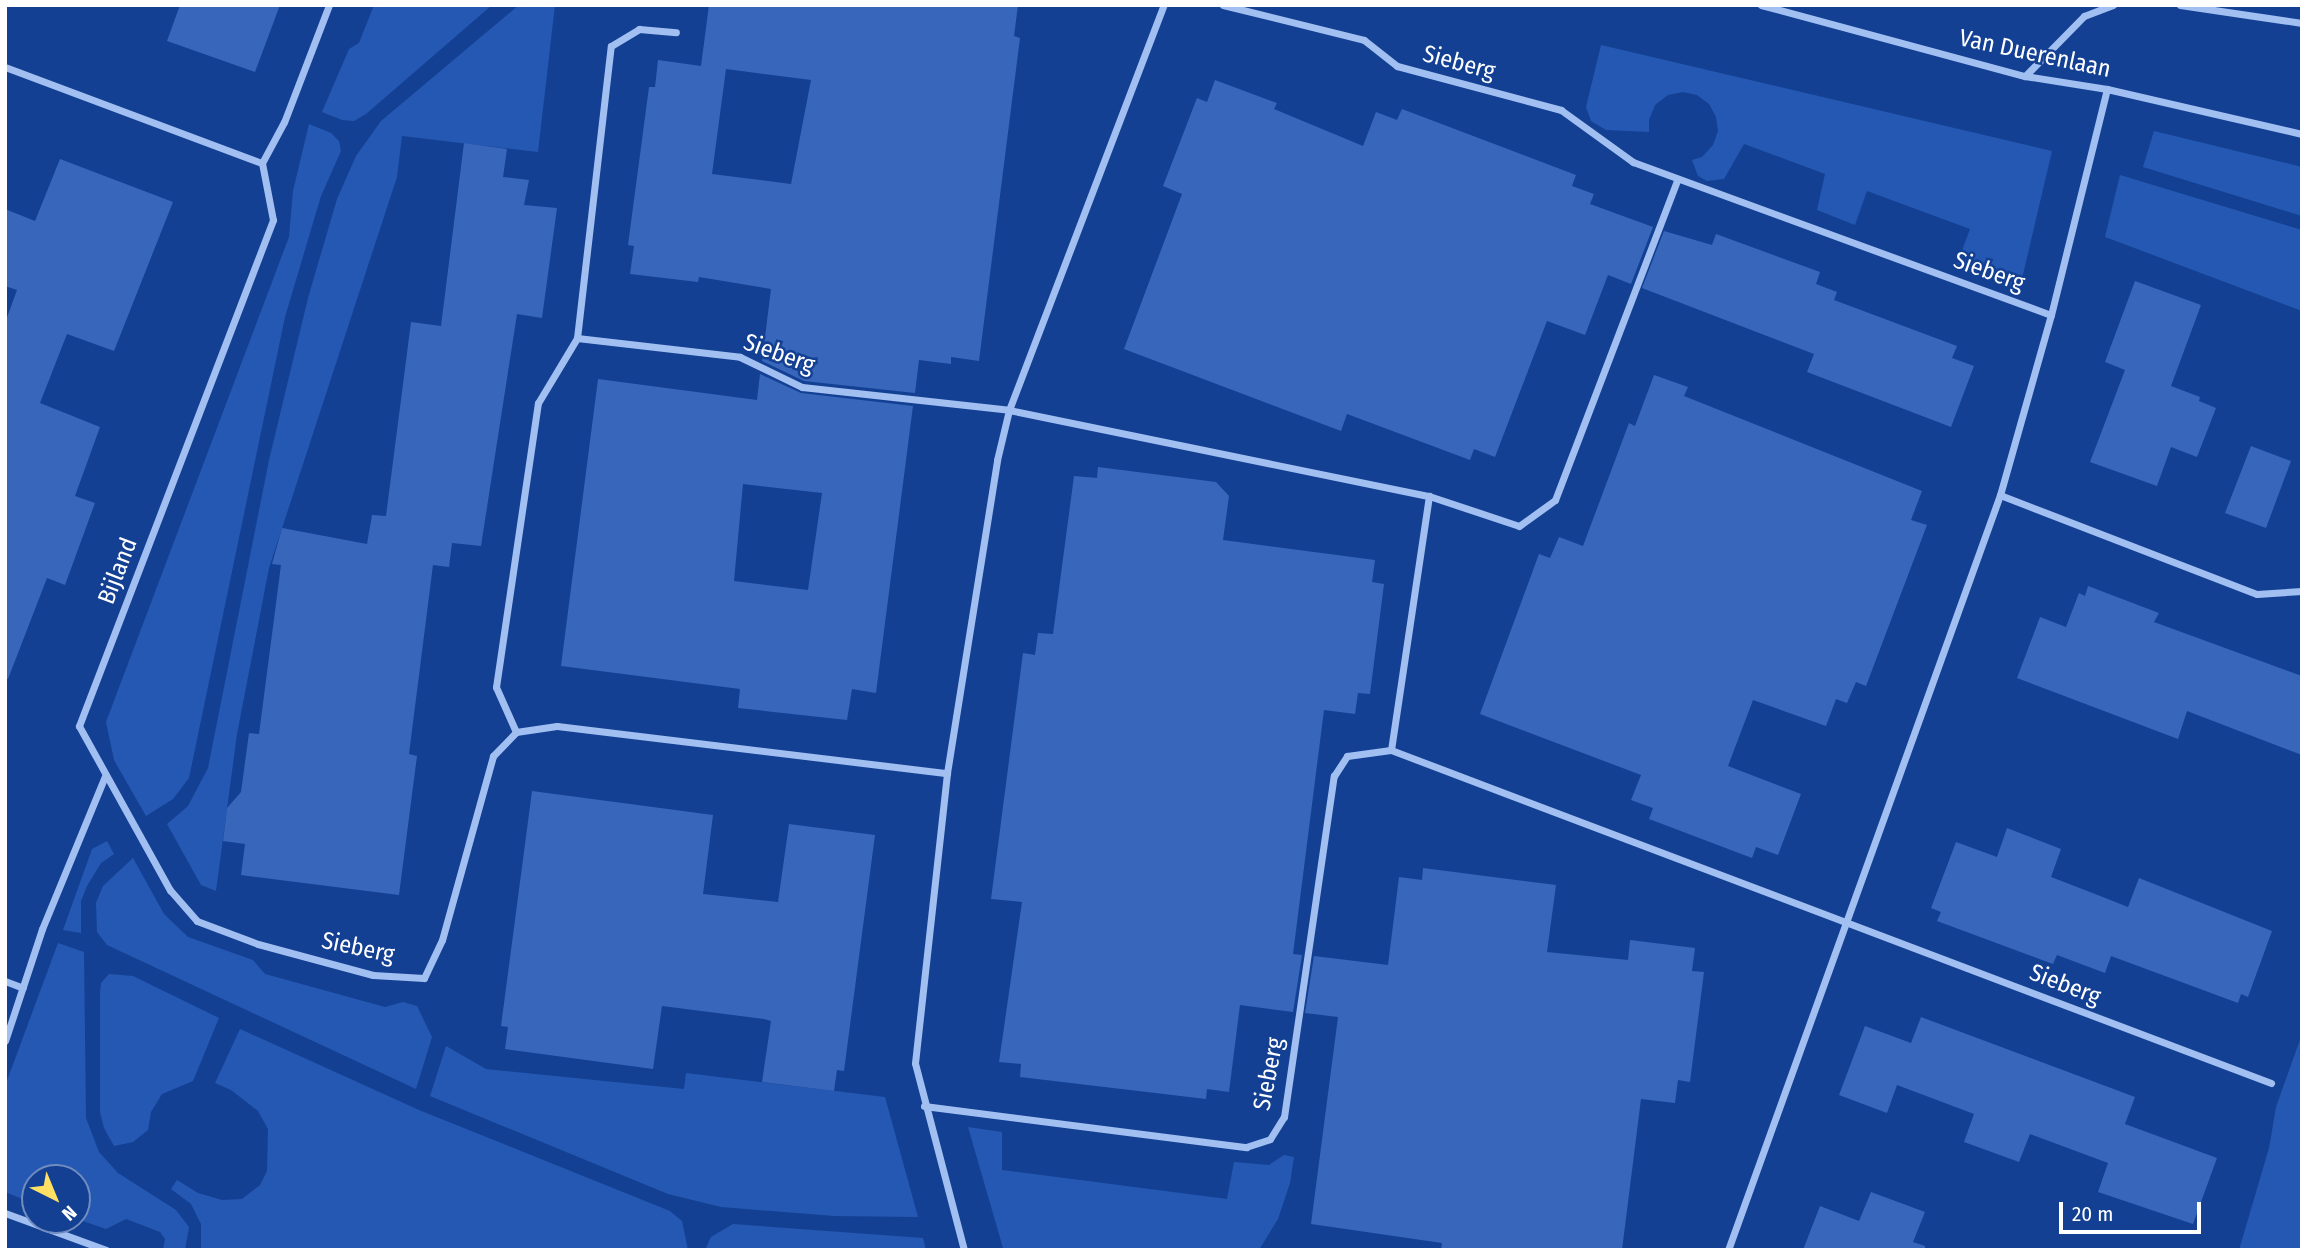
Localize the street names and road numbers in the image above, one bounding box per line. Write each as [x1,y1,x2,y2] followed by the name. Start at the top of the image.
[1957,24,2113,84] street label: Van Duerenlaan
[1420,40,1498,86] street label: Sieberg
[1949,246,2029,298] street label: Sieberg
[739,328,819,380] street label: Sieberg
[92,534,144,608] street label: Bijland
[319,926,397,970] street label: Sieberg
[2025,958,2105,1012] street label: Sieberg
[1248,1035,1290,1113] street label: Sieberg

